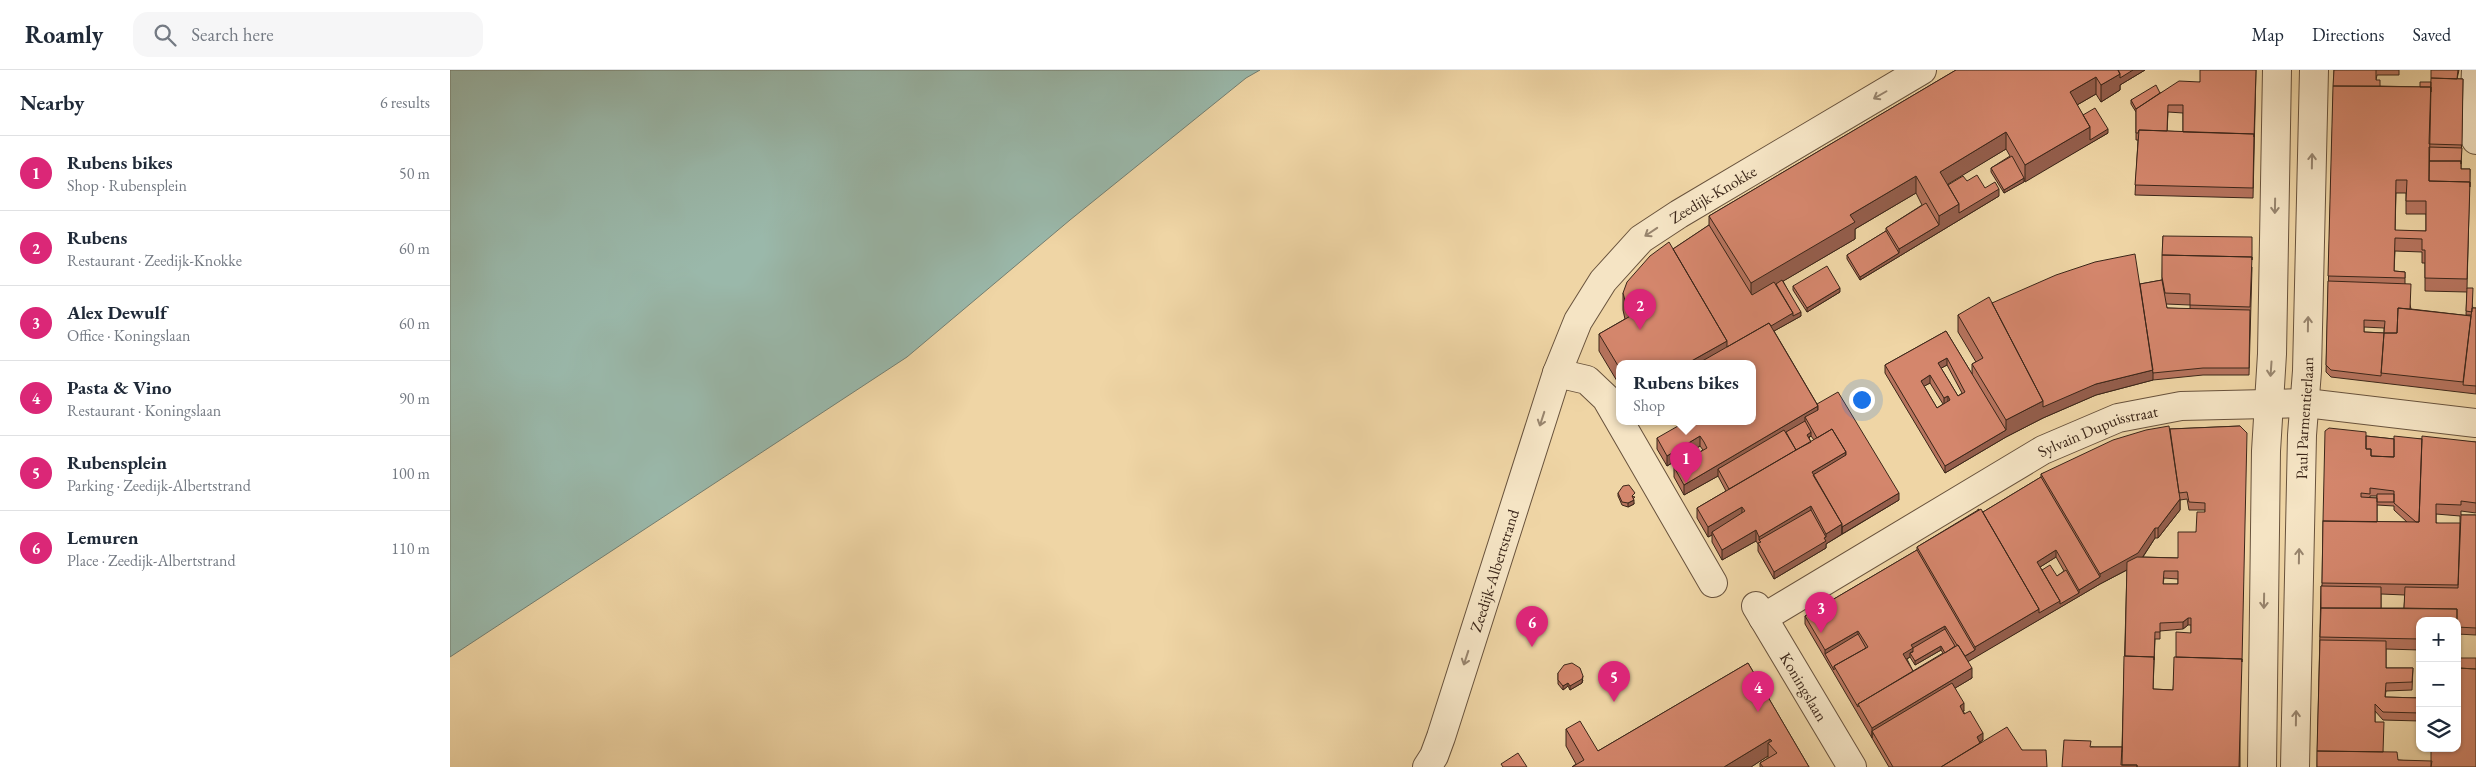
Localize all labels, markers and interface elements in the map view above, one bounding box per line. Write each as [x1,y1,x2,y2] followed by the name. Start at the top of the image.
[133,12,483,57] search box
[25,19,103,50] text: Roamly
[151,21,179,49] icon: search
[191,22,274,47] text: Search here
[2252,23,2284,46] text: Map
[2312,23,2384,46] text: Directions
[2412,23,2451,46] text: Saved
[20,89,84,116] text: Nearby
[1874,90,1888,100] one-way arrow
[380,92,430,113] text: 6 results
[67,150,173,175] text: Rubens bikes
[2307,153,2317,170] one-way arrow
[1666,160,1760,228] street label: Zeedijk-Knokke
[32,163,40,184] text: 1
[399,163,430,184] text: 50 m
[67,175,187,196] text: Shop · Rubensplein
[2270,198,2280,214] one-way arrow
[67,225,127,250] text: Rubens
[1644,227,1658,237] one-way arrow
[32,238,40,259] text: 2
[399,238,430,259] text: 60 m
[67,250,242,271] text: Restaurant · Zeedijk-Knokke
[1624,289,1656,330] pin: 2
[67,300,167,325] text: Alex Dewulf
[32,313,40,334] text: 3
[399,313,430,334] text: 60 m
[2303,316,2313,332] one-way arrow
[67,325,190,346] text: Office · Koningslaan
[2291,356,2318,480] street label: Paul Parmentierlaan
[1616,360,1756,425] popup
[2267,360,2276,376] one-way arrow
[1633,370,1739,395] text: Rubens bikes
[67,375,172,400] text: Pasta & Vino
[1849,387,1875,413] your location
[32,388,40,409] text: 4
[399,388,430,409] text: 90 m
[1633,395,1665,416] text: Shop
[67,400,221,421] text: Restaurant · Koningslaan
[2034,401,2160,462] street label: Sylvain Dupuisstraat
[1537,411,1546,427] one-way arrow
[1670,442,1702,483] pin: 1
[67,450,167,475] text: Rubensplein
[32,463,40,484] text: 5
[391,463,430,484] text: 100 m
[67,475,251,496] text: Parking · Zeedijk-Albertstrand
[1465,506,1524,635] street label: Zeedijk-Albertstrand
[67,525,138,550] text: Lemuren
[32,538,40,559] text: 6
[391,538,430,559] text: 110 m
[2295,548,2304,564] one-way arrow
[67,550,236,571] text: Place · Zeedijk-Albertstrand
[1805,592,1837,633] pin: 3
[2259,592,2269,609] one-way arrow
[1516,606,1548,647] pin: 6
[2416,617,2461,752] map controls
[2416,617,2461,662] button: +
[1461,649,1471,665] one-way arrow
[1775,649,1833,726] street label: Koningslaan
[1598,661,1630,702] pin: 5
[2416,662,2461,707] button: −
[1742,671,1774,712] pin: 4
[2416,707,2461,752] button: layers
[2291,711,2301,727] one-way arrow

